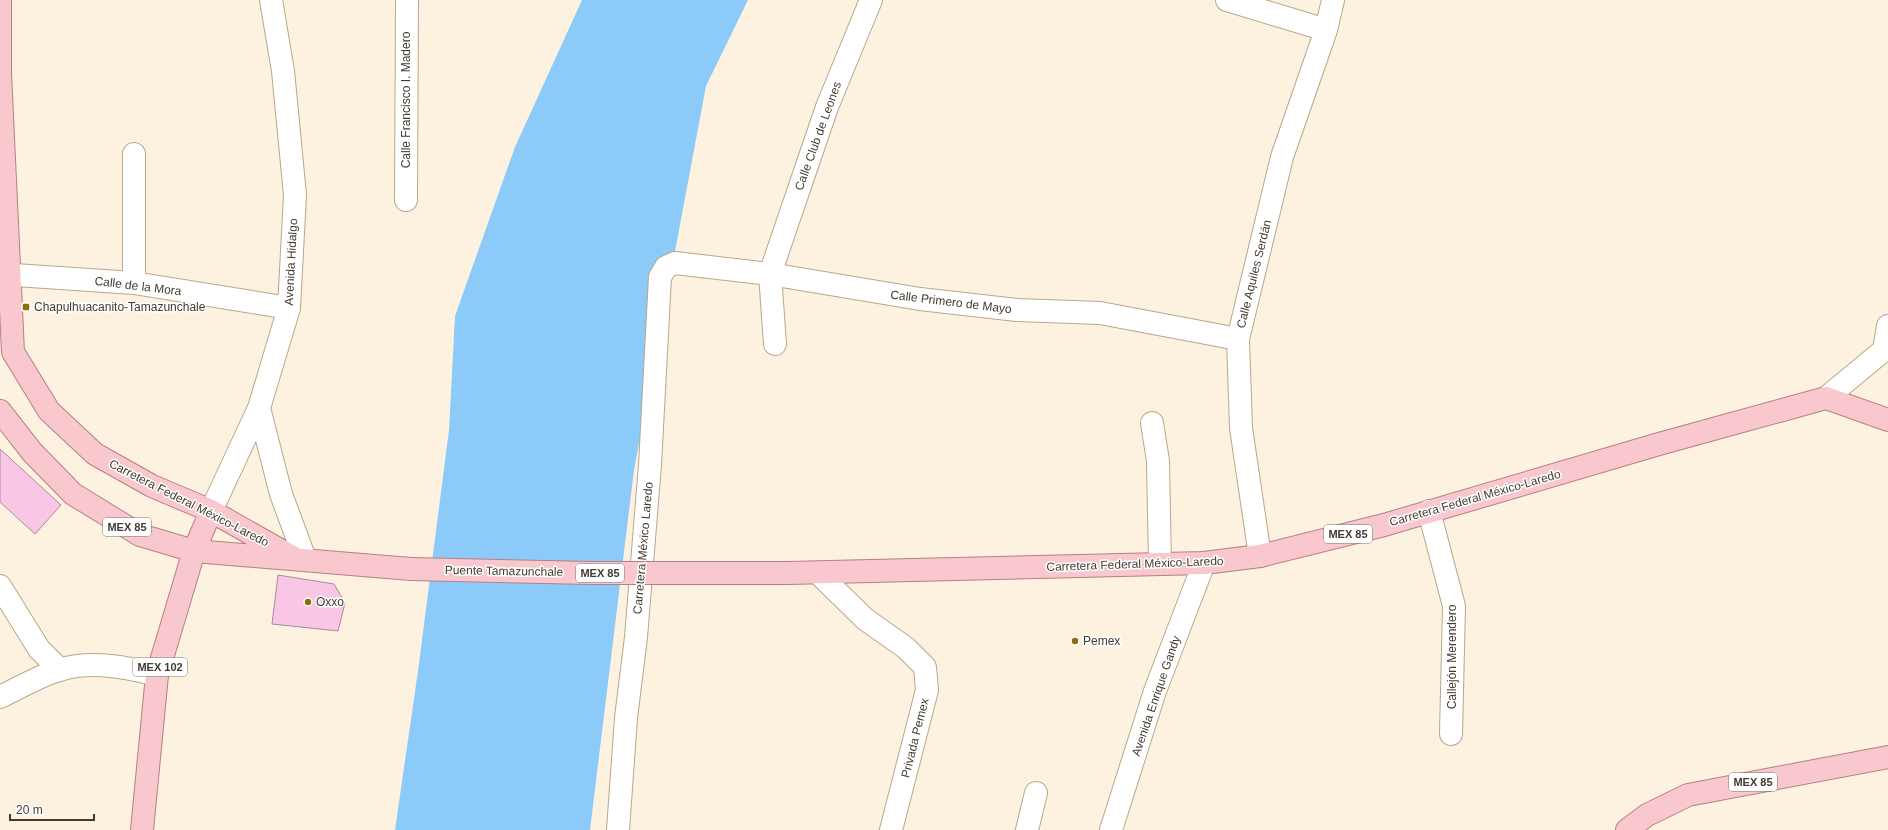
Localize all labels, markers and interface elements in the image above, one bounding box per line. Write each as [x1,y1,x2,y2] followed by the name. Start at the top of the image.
[399,31,413,168] street label: Calle Francisco I. Madero
[792,80,844,192] street label: Calle Club de Leones
[282,218,300,306] street label: Avenida Hidalgo
[1234,218,1274,330] street label: Calle Aquiles Serdán
[94,274,183,298] street label: Calle de la Mora
[890,288,1013,316] street label: Calle Primero de Mayo
[34,300,206,314] place label: Chapulhuacanito-Tamazunchale
[21,302,31,312] marker: Chapulhuacanito-Tamazunchale
[107,456,272,550] street label: Carretera Federal México-Laredo
[1388,467,1563,529] street label: Carretera Federal México-Laredo
[630,481,656,615] street label: Carretera México Laredo
[103,518,151,536] road number: MEX 85
[1324,525,1372,543] road number: MEX 85
[1046,554,1224,574] street label: Carretera Federal México-Laredo
[445,563,564,579] street label: Puente Tamazunchale
[576,564,624,582] road number: MEX 85
[316,595,344,609] place label: Oxxo
[303,597,313,607] marker: Oxxo
[1445,604,1459,709] street label: Callejón Merendero
[1083,634,1120,648] place label: Pemex
[1129,634,1183,758] street label: Avenida Enrique Gandy
[1070,636,1080,646] marker: Pemex
[133,658,187,676] road number: MEX 102
[898,697,932,779] street label: Privada Pemex
[1729,773,1777,791] road number: MEX 85
[10,796,94,822] scale bar
[16,803,43,817] text: 20 m

